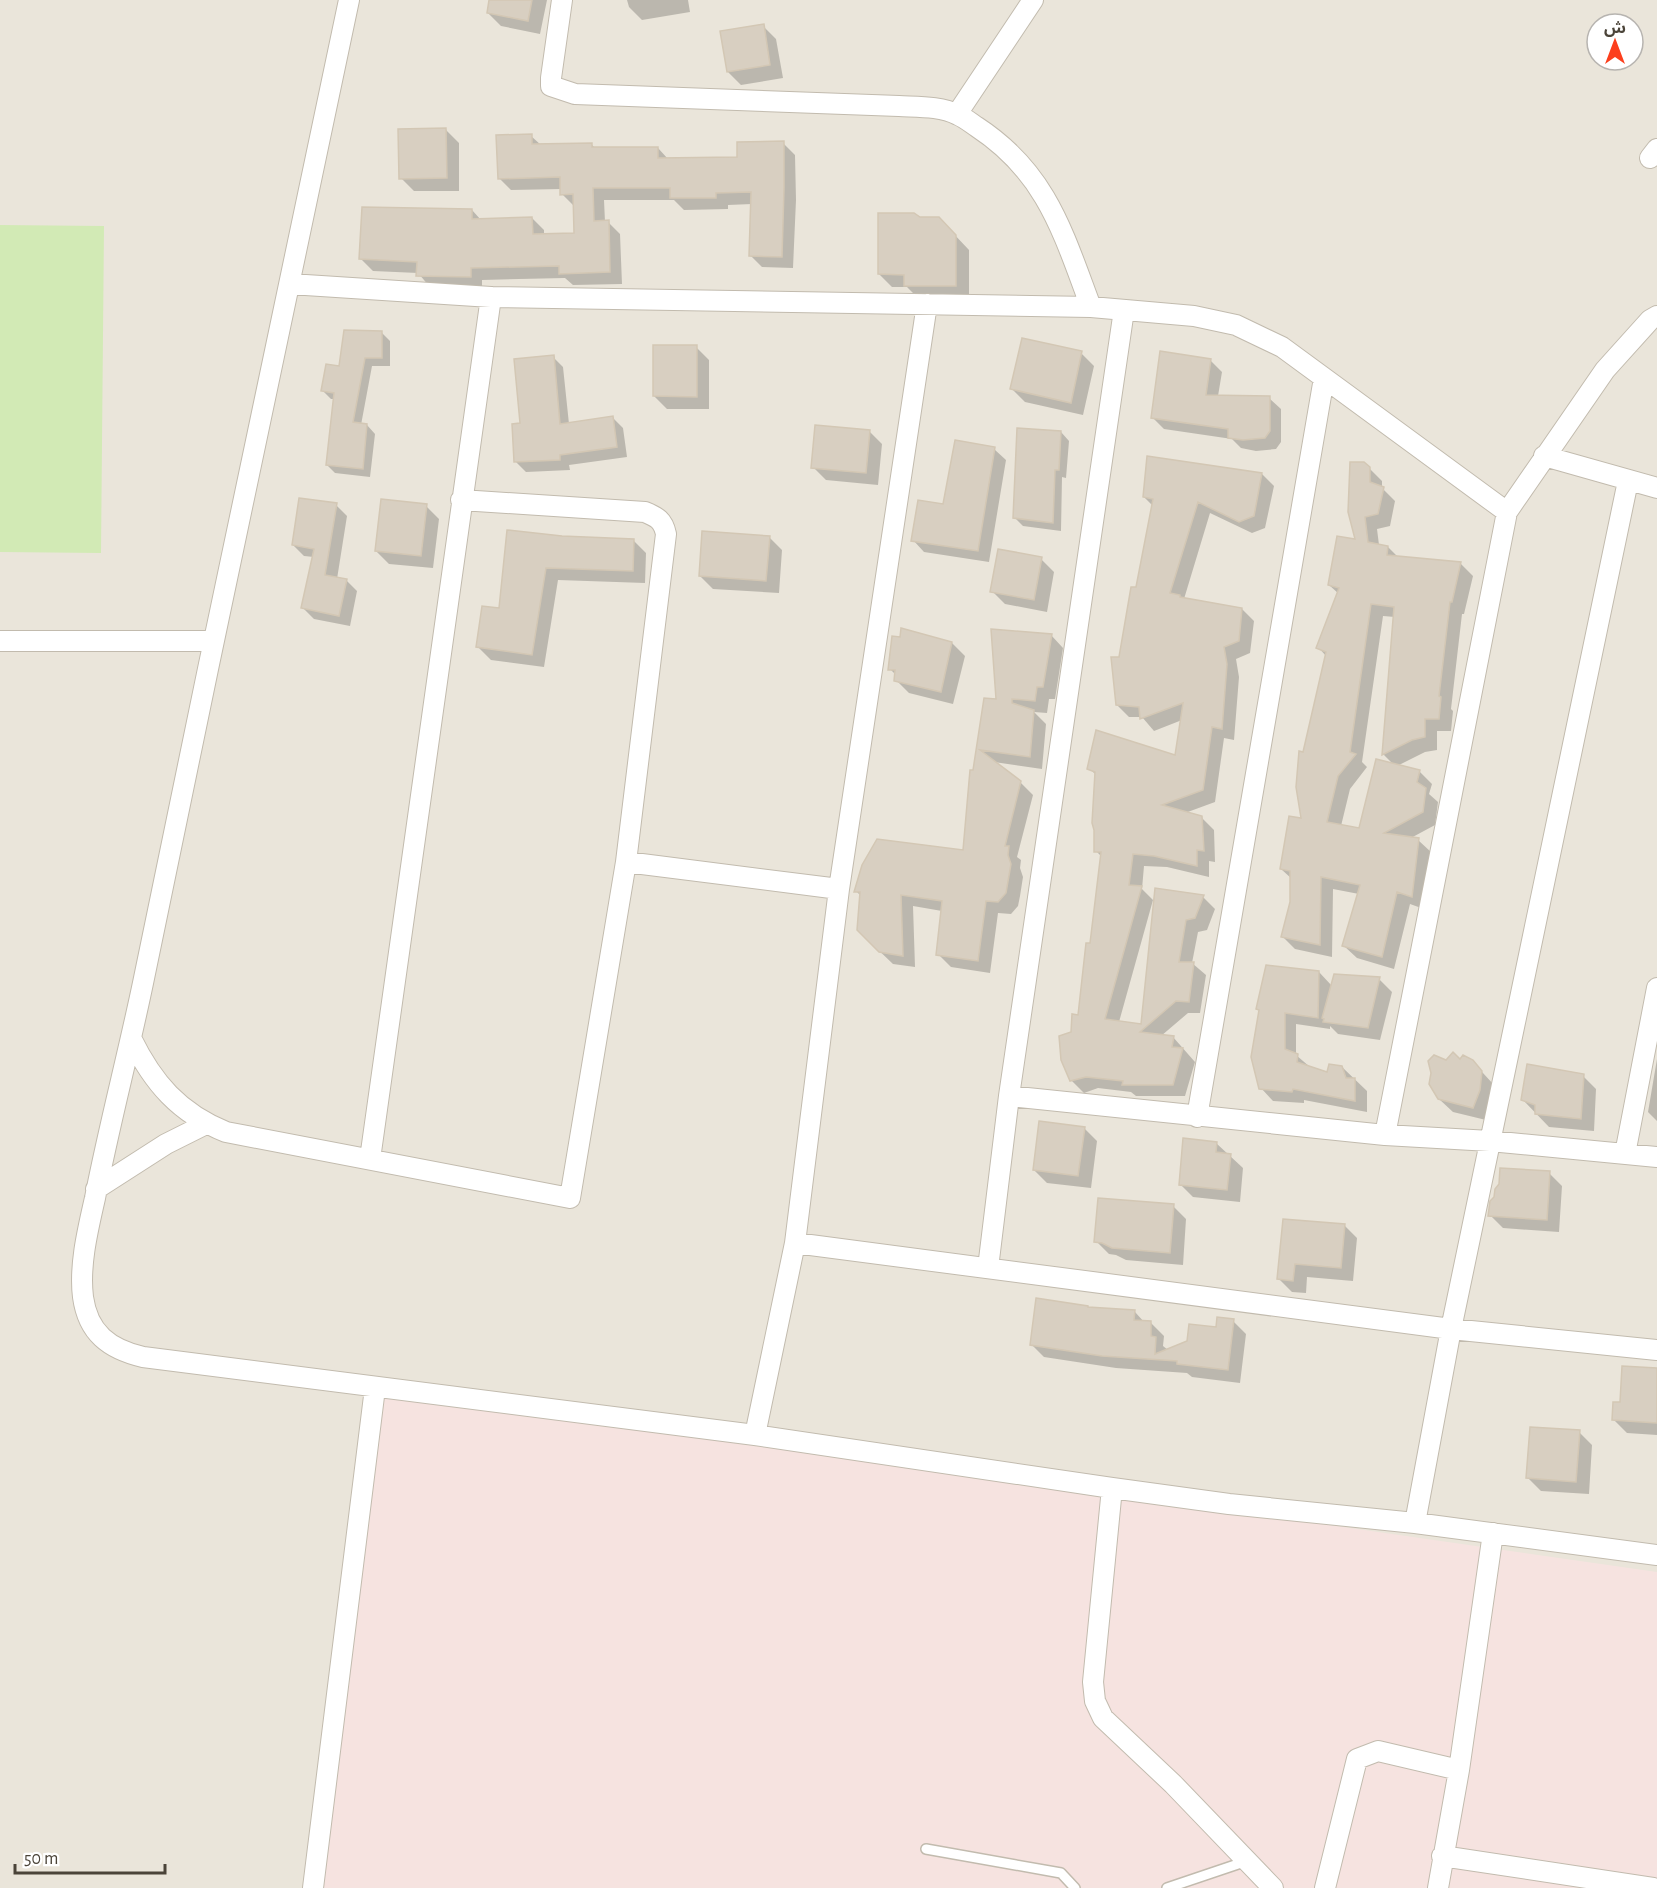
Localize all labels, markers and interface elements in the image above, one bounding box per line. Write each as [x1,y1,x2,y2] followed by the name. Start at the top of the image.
[1585,12,1645,72] north arrow
[1604,20,1626,37] text: ش
[15,1837,165,1875] scale bar
[24,1850,58,1868] text: 50 m

